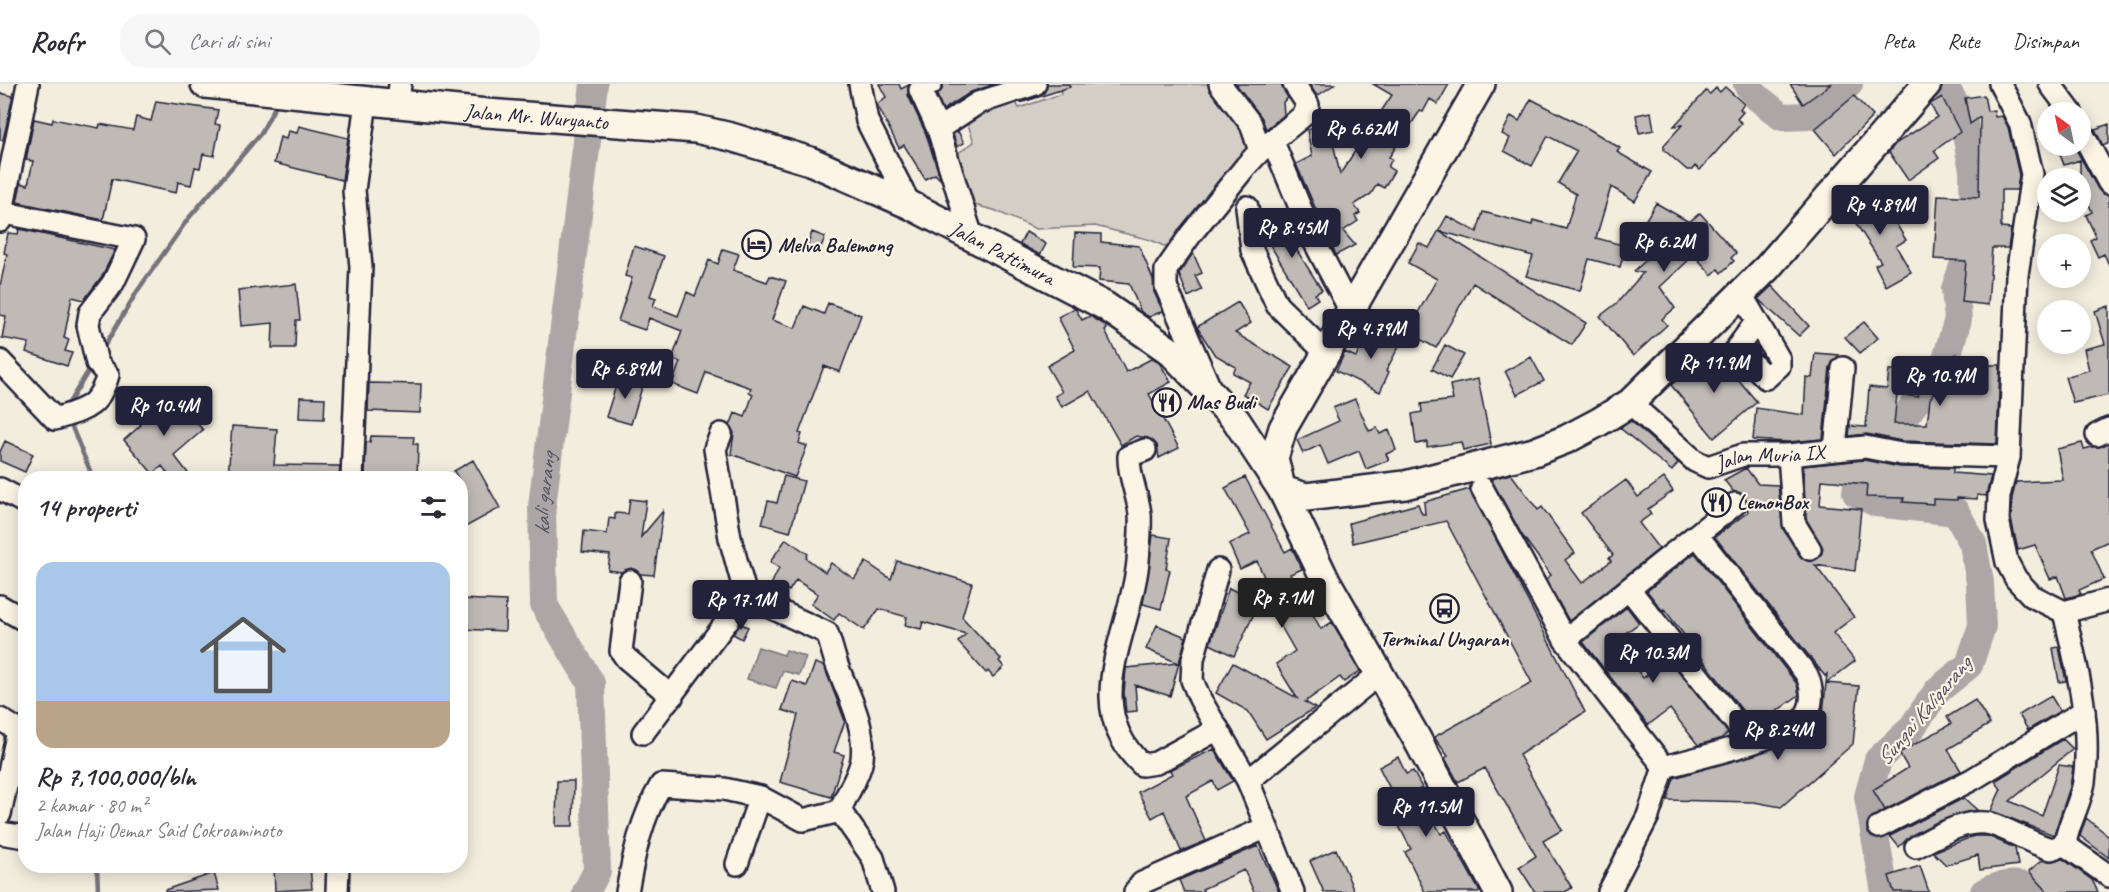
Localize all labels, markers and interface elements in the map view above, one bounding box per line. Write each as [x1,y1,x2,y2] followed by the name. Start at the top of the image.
[120,14,540,68] search box
[30,24,84,59] text: Roofr
[141,25,174,58] icon: search
[189,27,270,55] text: Cari di sini
[1883,28,1914,54] text: Peta
[1947,28,1980,54] text: Rute
[2013,28,2079,54] text: Disimpan
[462,98,611,135] street label: Jalan Mr. Wuryanto
[2037,102,2091,156] north arrow
[2037,102,2091,354] map controls
[1299,109,1423,160] pin: Rp 6.62M
[1326,116,1396,141] text: Rp 6.62M
[2037,168,2091,222] button: layers
[1818,185,1942,236] pin: Rp 4.89M
[1846,192,1914,217] text: Rp 4.89M
[1230,208,1354,259] pin: Rp 8.45M
[945,215,1061,292] street label: Jalan Pattimura
[1258,215,1326,240] text: Rp 8.45M
[1609,222,1719,273] pin: Rp 6.2M
[741,229,773,261] hotel icon: Melva Balemong
[1634,229,1694,254] text: Rp 6.2M
[778,232,895,258] place label: Melva Balemong
[2037,234,2091,288] button: +
[2037,300,2091,354] button: −
[1309,309,1433,360] pin: Rp 4.79M
[1337,316,1405,341] text: Rp 4.79M
[1652,343,1776,394] pin: Rp 11.9M
[563,349,687,400] pin: Rp 6.89M
[1680,350,1748,375] text: Rp 11.9M
[590,356,660,381] text: Rp 6.89M
[1878,356,2002,407] pin: Rp 10.9M
[1906,363,1974,388] text: Rp 10.9M
[102,386,226,437] pin: Rp 10.4M
[1150,386,1182,418] restaurant icon: Mas Budi
[1187,389,1258,415] place label: Mas Budi
[129,393,199,418] text: Rp 10.4M
[1711,438,1828,477] street label: Jalan Muria IX
[528,448,563,536] water label: kali garang
[1700,486,1732,518] restaurant icon: LemonBox
[1737,489,1810,515] place label: LemonBox
[36,491,136,524] text: 14 properti
[417,491,450,524] icon: filters
[1227,578,1337,629] pin: Rp 7.1M
[679,580,803,631] pin: Rp 17.1M
[1252,585,1312,610] text: Rp 7.1M
[706,587,776,612] text: Rp 17.1M
[1428,592,1460,624] bus stop icon: Terminal Ungaran
[189,601,297,709] icon: home
[1379,626,1509,652] place label: Terminal Ungaran
[1591,633,1715,684] pin: Rp 10.3M
[1618,640,1688,665] text: Rp 10.3M
[1870,648,1980,771] water label: Sungai Kaligarang
[1716,710,1840,761] pin: Rp 8.24M
[1743,717,1813,742] text: Rp 8.24M
[36,760,196,793] text: Rp 7,100,000/bln
[1364,787,1488,838] pin: Rp 11.5M
[36,793,147,818] text: 2 kamar · 80 m²
[1392,794,1460,819] text: Rp 11.5M
[36,818,282,843] text: Jalan Haji Oemar Said Cokroaminoto

